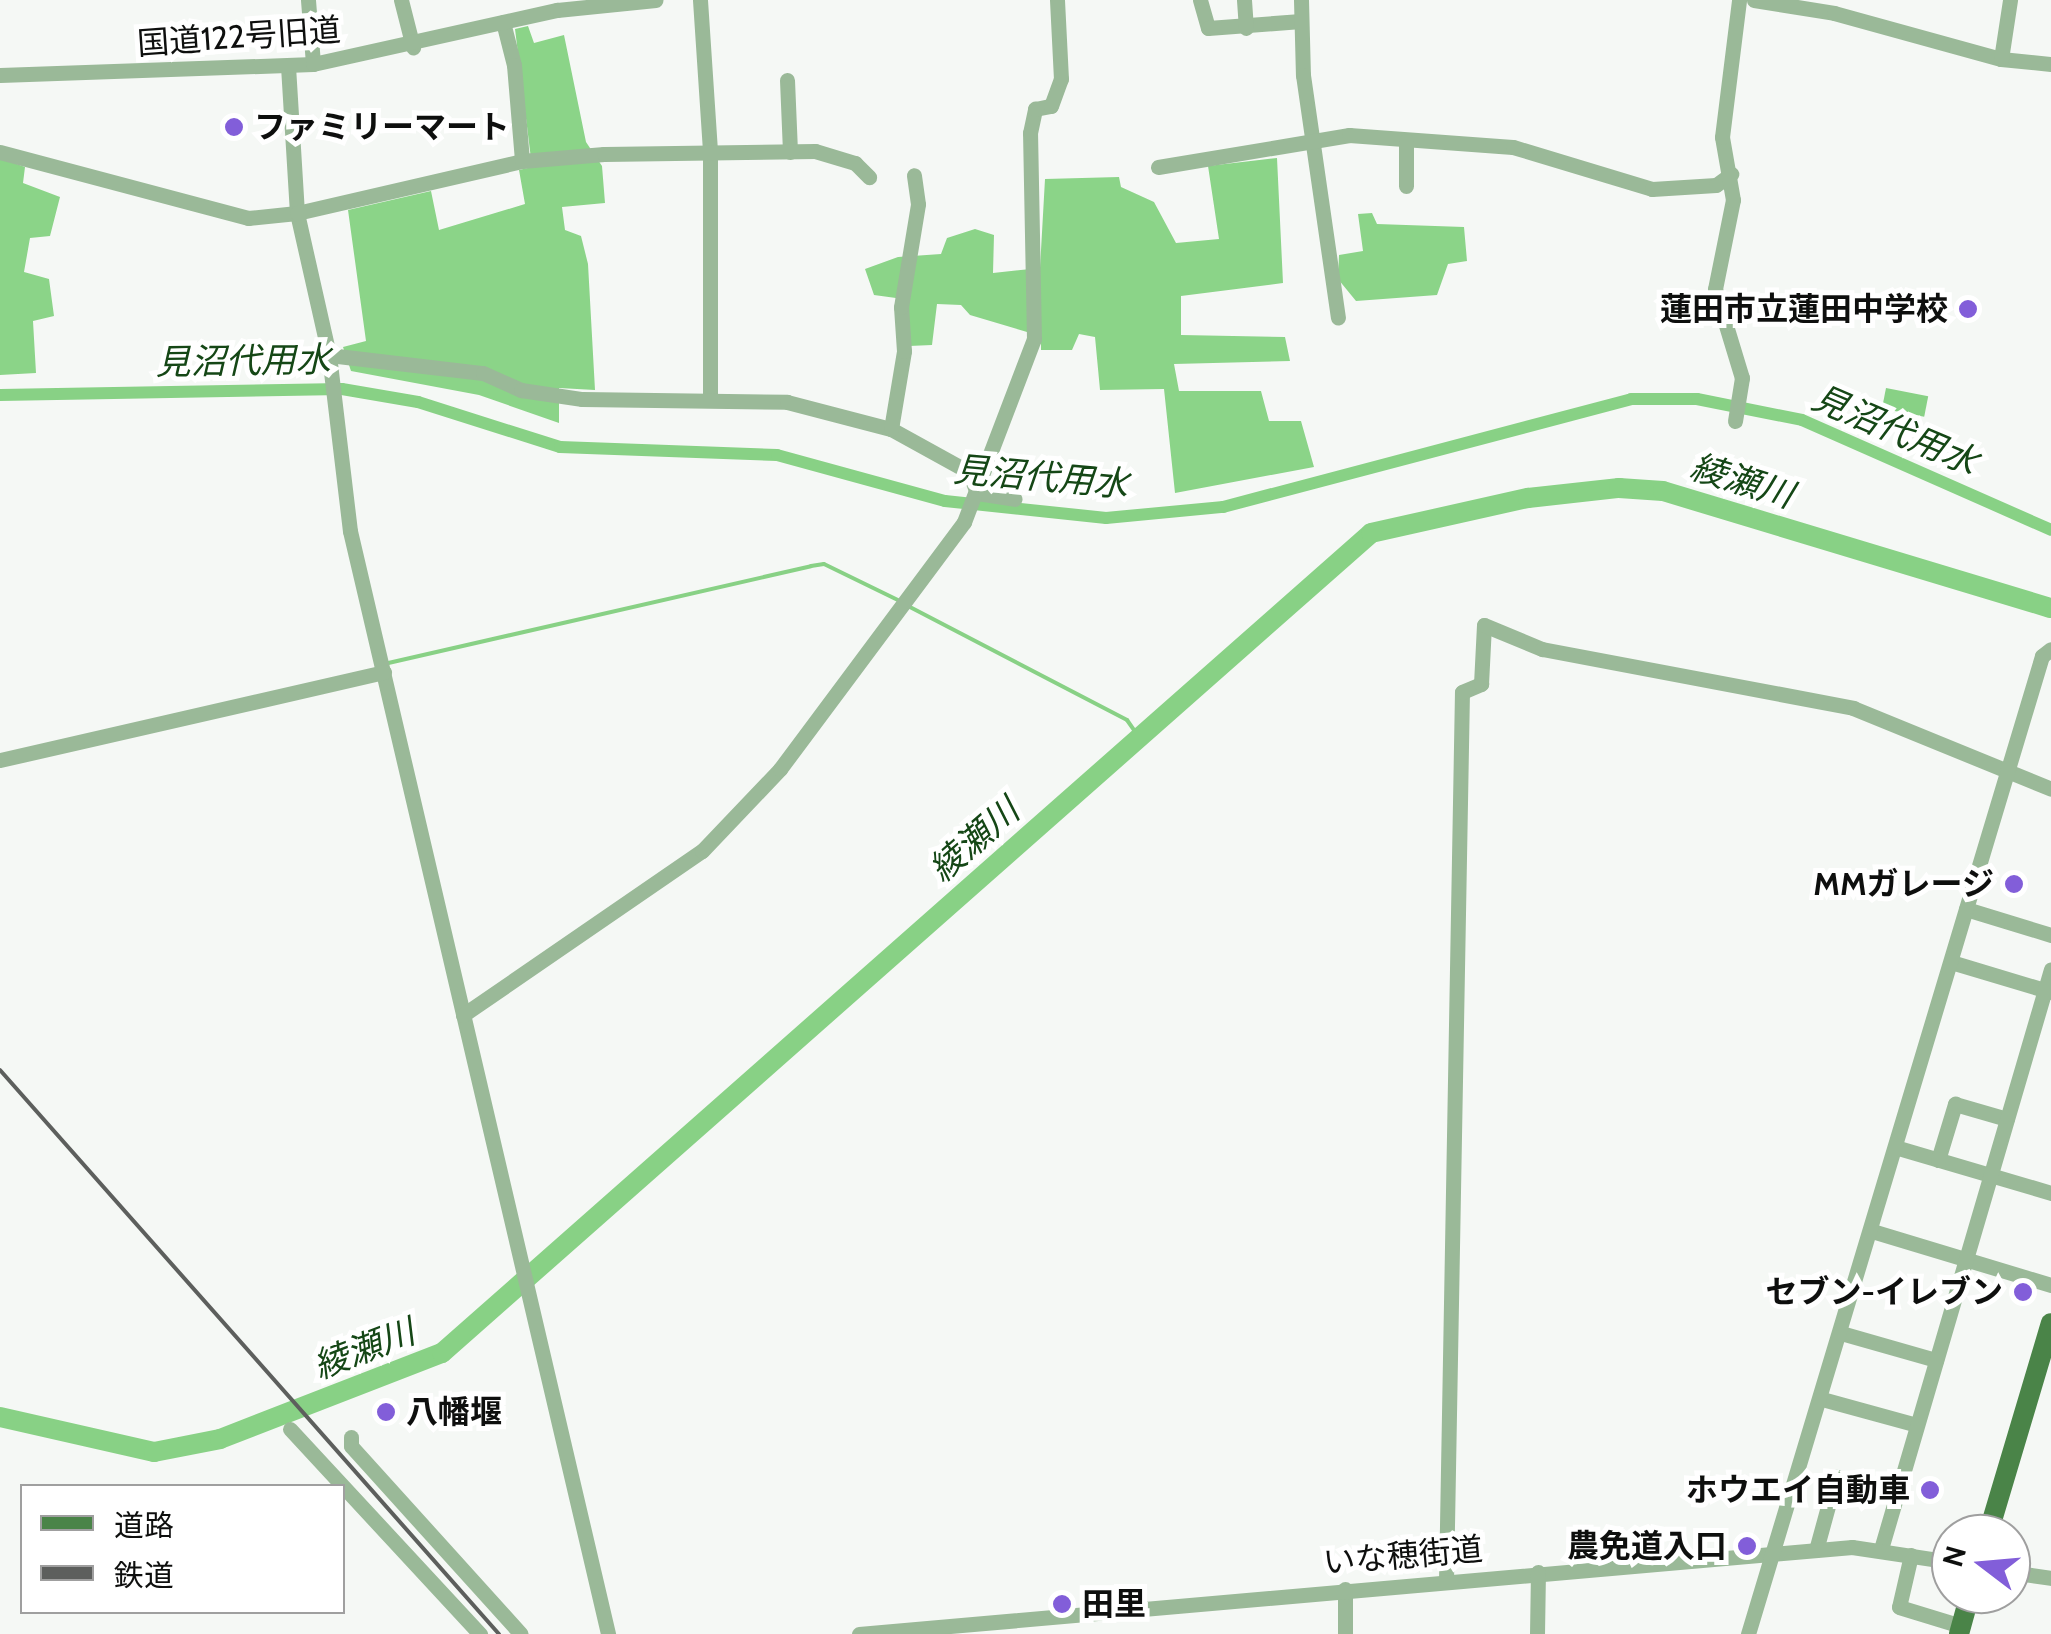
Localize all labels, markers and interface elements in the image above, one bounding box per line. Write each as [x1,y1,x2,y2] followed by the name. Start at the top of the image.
[136,11,342,63] street label: 国道122号旧道
[254,108,510,146] place label: ファミリーマート
[223,116,245,138] marker: ファミリーマート
[1660,290,1948,328] place label: 蓮田市立蓮田中学校
[1957,298,1979,320] marker: 蓮田市立蓮田中学校
[155,338,331,384] water label: 見沼代用水
[1806,376,1984,484] water label: 見沼代用水
[1686,446,1798,516] water label: 綾瀬川
[952,448,1130,506] water label: 見沼代用水
[921,790,1027,890] water label: 綾瀬川
[1813,865,1994,903] place label: MMガレージ
[2003,873,2025,895] marker: MMガレージ
[1766,1273,2003,1311] place label: セブン-イレブン
[2012,1281,2034,1303] marker: セブン-イレブン
[307,1311,421,1387] water label: 綾瀬川
[406,1393,502,1431] place label: 八幡堰
[375,1401,397,1423] marker: 八幡堰
[1686,1471,1910,1509] place label: ホウエイ自動車
[1919,1479,1941,1501] marker: ホウエイ自動車
[20,1484,345,1614] legend
[114,1507,174,1544] text: 道路
[1931,1514,2031,1614] north arrow
[1567,1527,1727,1565] place label: 農免道入口
[1322,1530,1484,1582] street label: いな穂街道
[1736,1535,1758,1557] marker: 農免道入口
[1935,1542,1973,1570] text: N
[114,1557,174,1594] text: 鉄道
[1082,1585,1146,1623] place label: 田里
[1051,1593,1073,1615] marker: 田里

